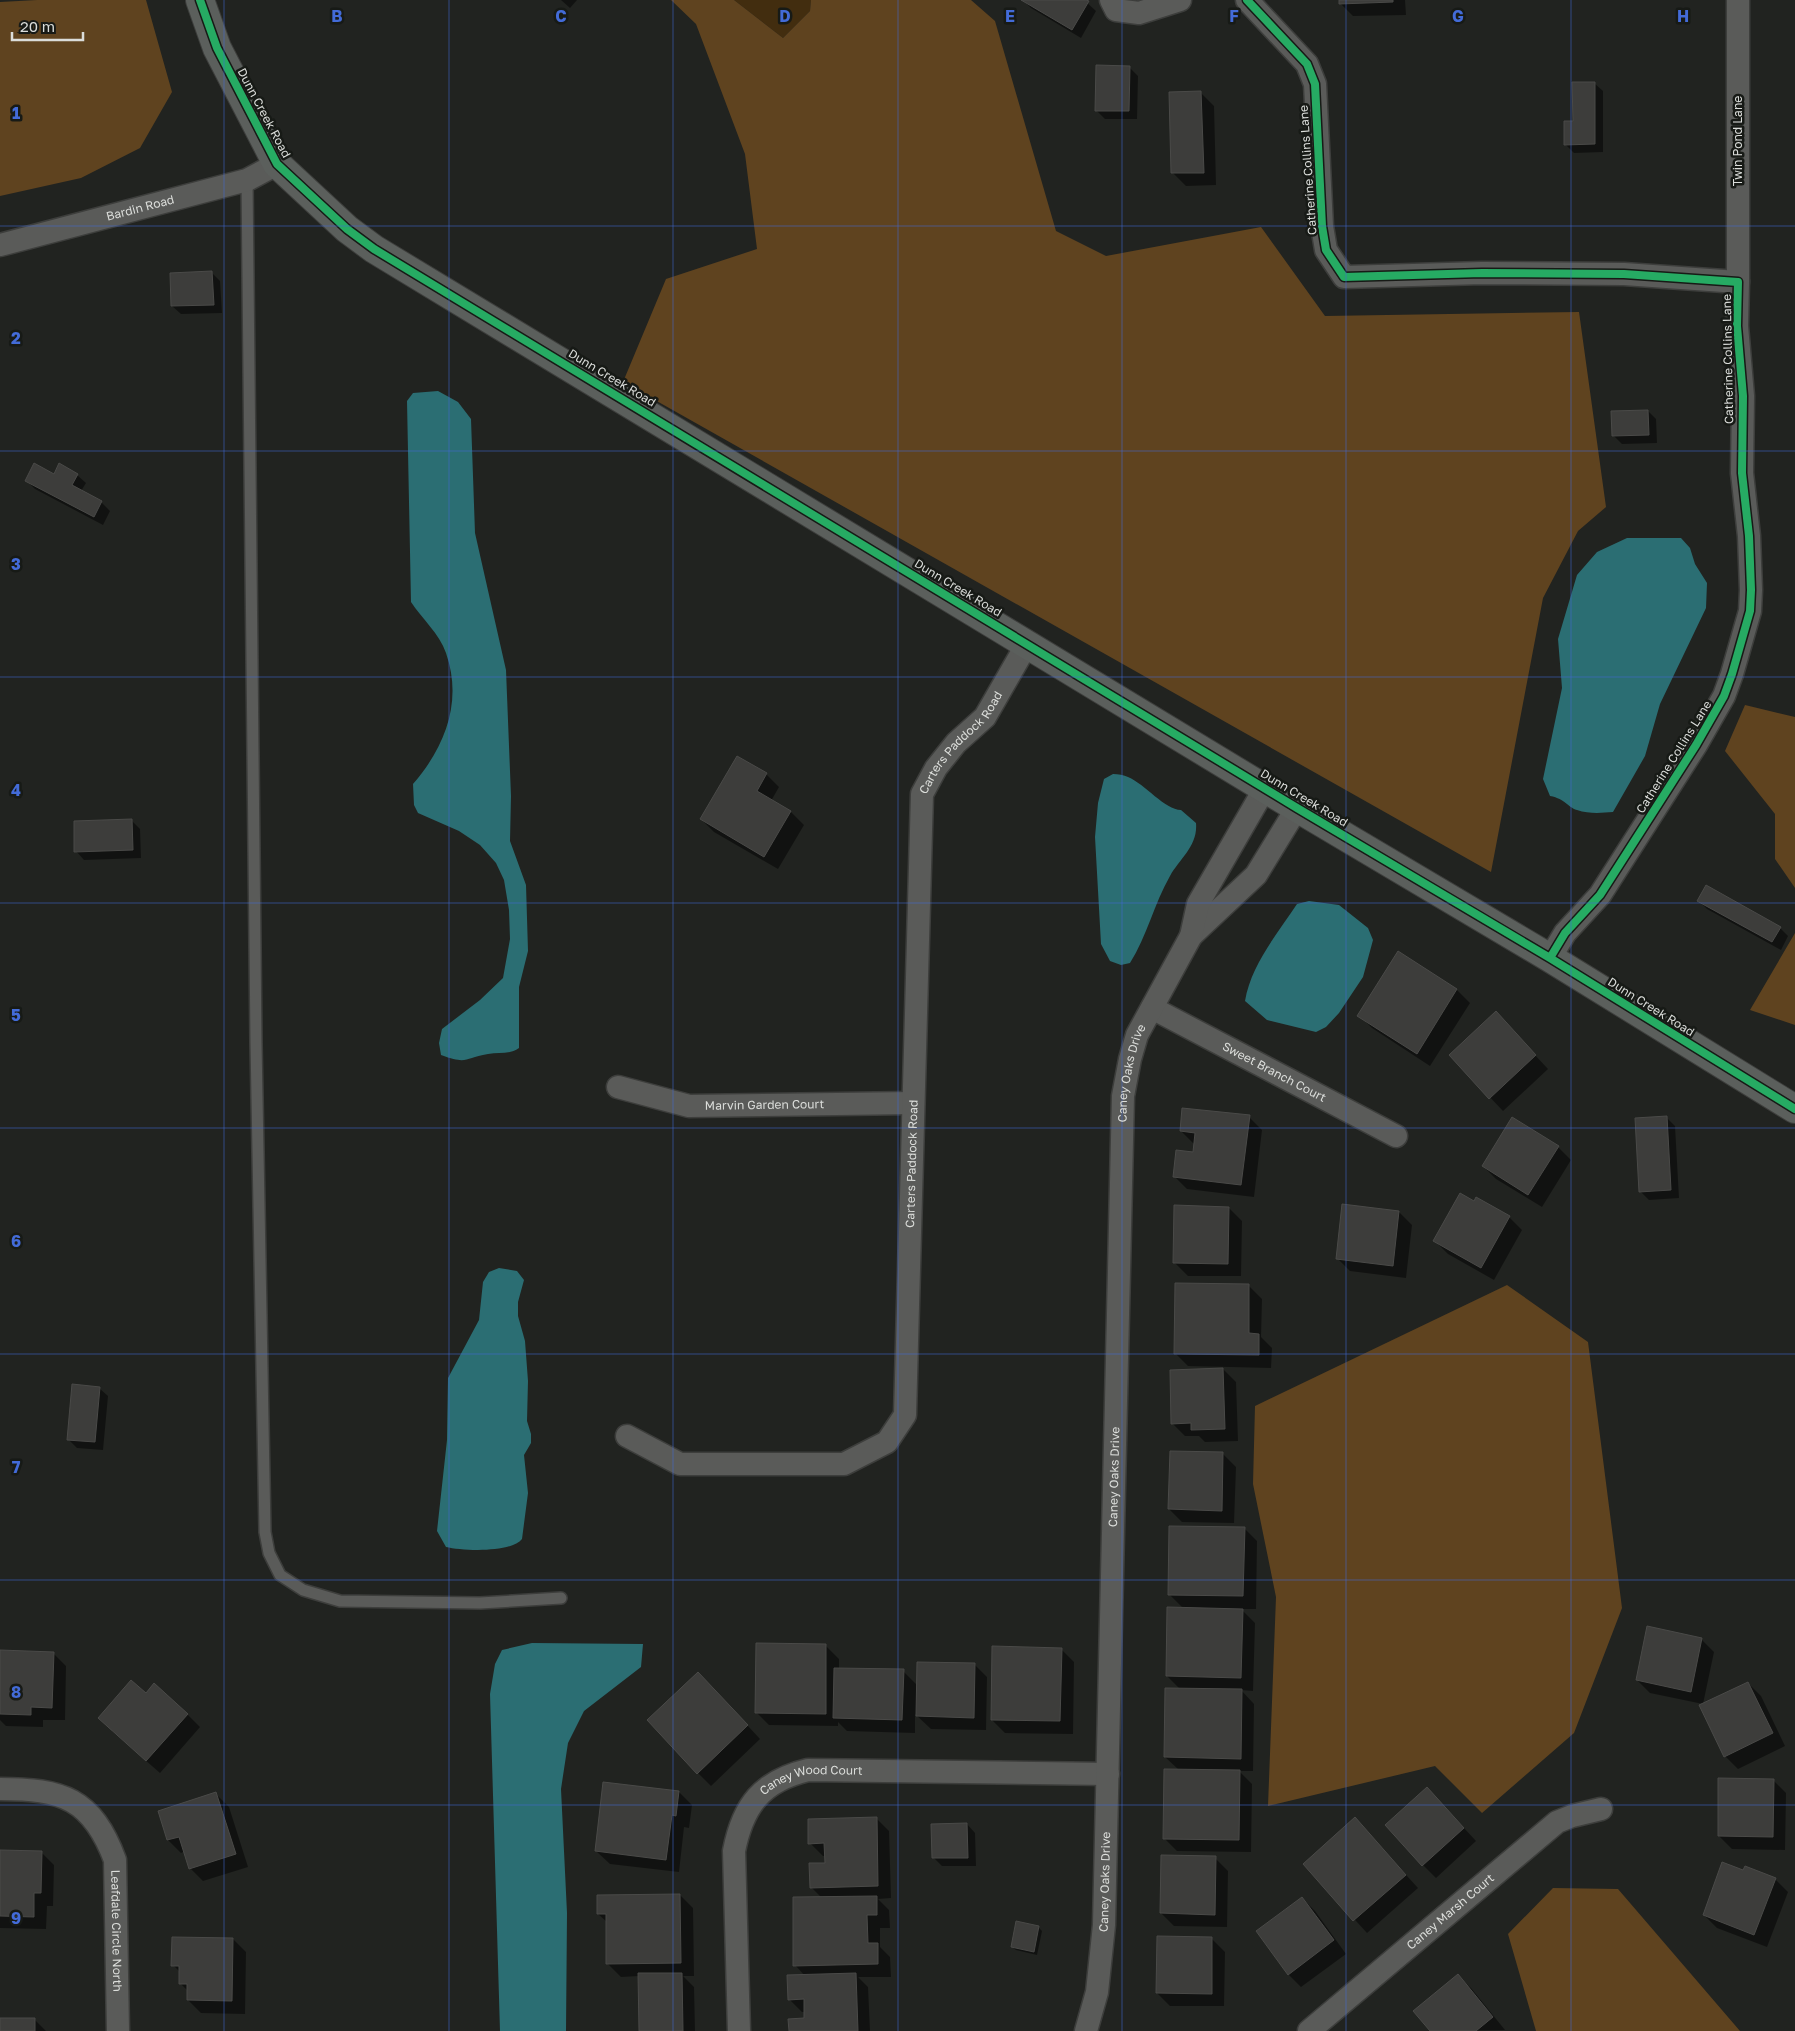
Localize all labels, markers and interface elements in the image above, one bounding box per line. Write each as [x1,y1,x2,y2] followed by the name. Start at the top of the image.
[331,6,343,26] text: B
[555,6,567,26] text: C
[779,6,791,26] text: D
[1005,6,1015,26] text: E
[1229,6,1239,26] text: F
[1452,6,1464,26] text: G
[1677,6,1689,26] text: H
[12,10,84,42] scale bar
[20,17,55,35] text: 20 m
[235,65,294,160] street label: Dunn Creek Road
[1730,96,1745,186] street label: Twin Pond Lane
[12,103,20,123] text: 1
[1295,104,1320,236] street label: Catherine Collins Lane
[104,191,176,224] street label: Bardin Road
[1719,294,1736,424] street label: Catherine Collins Lane
[11,328,21,348] text: 2
[566,346,659,410] street label: Dunn Creek Road
[11,554,21,574] text: 3
[912,556,1005,620] street label: Dunn Creek Road
[915,688,1005,796] street label: Carters Paddock Road
[1633,697,1714,816] street label: Catherine Collins Lane
[1258,766,1351,830] street label: Dunn Creek Road
[11,780,21,800] text: 4
[1605,974,1697,1039] street label: Dunn Creek Road
[11,1005,21,1025] text: 5
[1114,1021,1149,1122] street label: Caney Oaks Drive
[1220,1038,1329,1105] street label: Sweet Branch Court
[705,1096,825,1113] street label: Marvin Garden Court
[902,1100,921,1228] street label: Carters Paddock Road
[11,1231,21,1251] text: 6
[1105,1427,1122,1527] street label: Caney Oaks Drive
[12,1457,21,1477] text: 7
[11,1682,21,1702] text: 8
[756,1762,863,1798] street label: Caney Wood Court
[1095,1831,1113,1933] street label: Caney Oaks Drive
[108,1869,125,1992] street label: Leafdale Circle North
[1403,1870,1497,1953] street label: Caney Marsh Court
[11,1908,21,1928] text: 9

